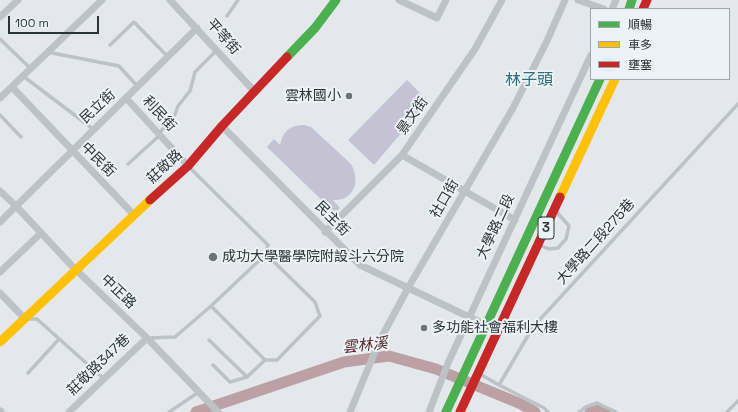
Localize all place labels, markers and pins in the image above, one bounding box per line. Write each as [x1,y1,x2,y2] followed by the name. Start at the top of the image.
[285,88,341,104] place label: 雲林國小
[344,91,354,101] marker: 雲林國小
[222,249,404,265] place label: 成功大學醫學院附設斗六分院
[207,251,219,263] marker: 成功大學醫學院附設斗六分院
[432,320,558,336] place label: 多功能社會福利大樓
[419,323,429,333] marker: 多功能社會福利大樓

